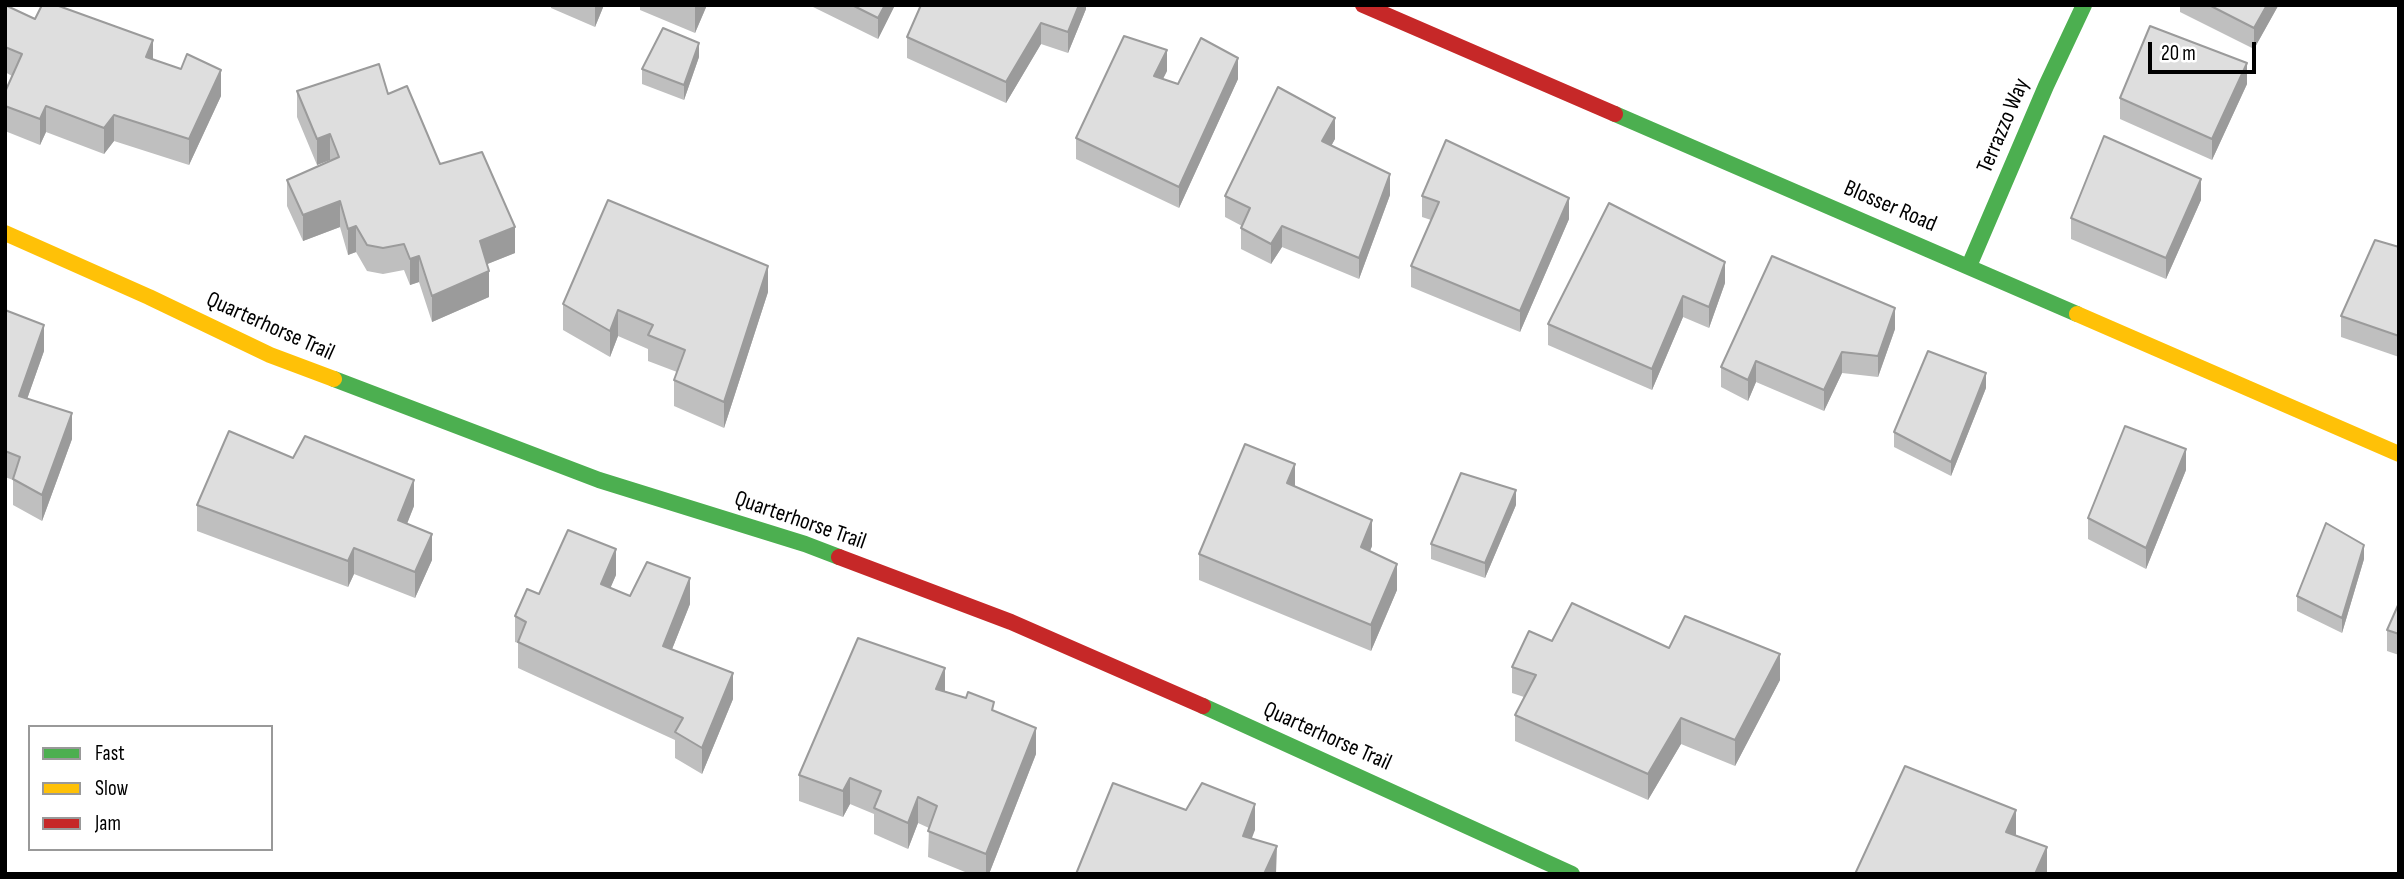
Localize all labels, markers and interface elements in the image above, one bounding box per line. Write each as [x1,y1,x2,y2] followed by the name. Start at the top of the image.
[2152,28,2260,72] scale bar
[2161,41,2196,66] text: 20 m
[1972,75,2036,177] street label: Terrazzo Way
[1839,175,1941,239] street label: Blosser Road
[202,286,338,368] street label: Quarterhorse Trail
[731,486,869,556] street label: Quarterhorse Trail
[1259,696,1395,778] street label: Quarterhorse Trail
[28,725,273,851] legend
[95,741,125,766] text: Fast
[95,776,128,801] text: Slow
[95,811,121,836] text: Jam

